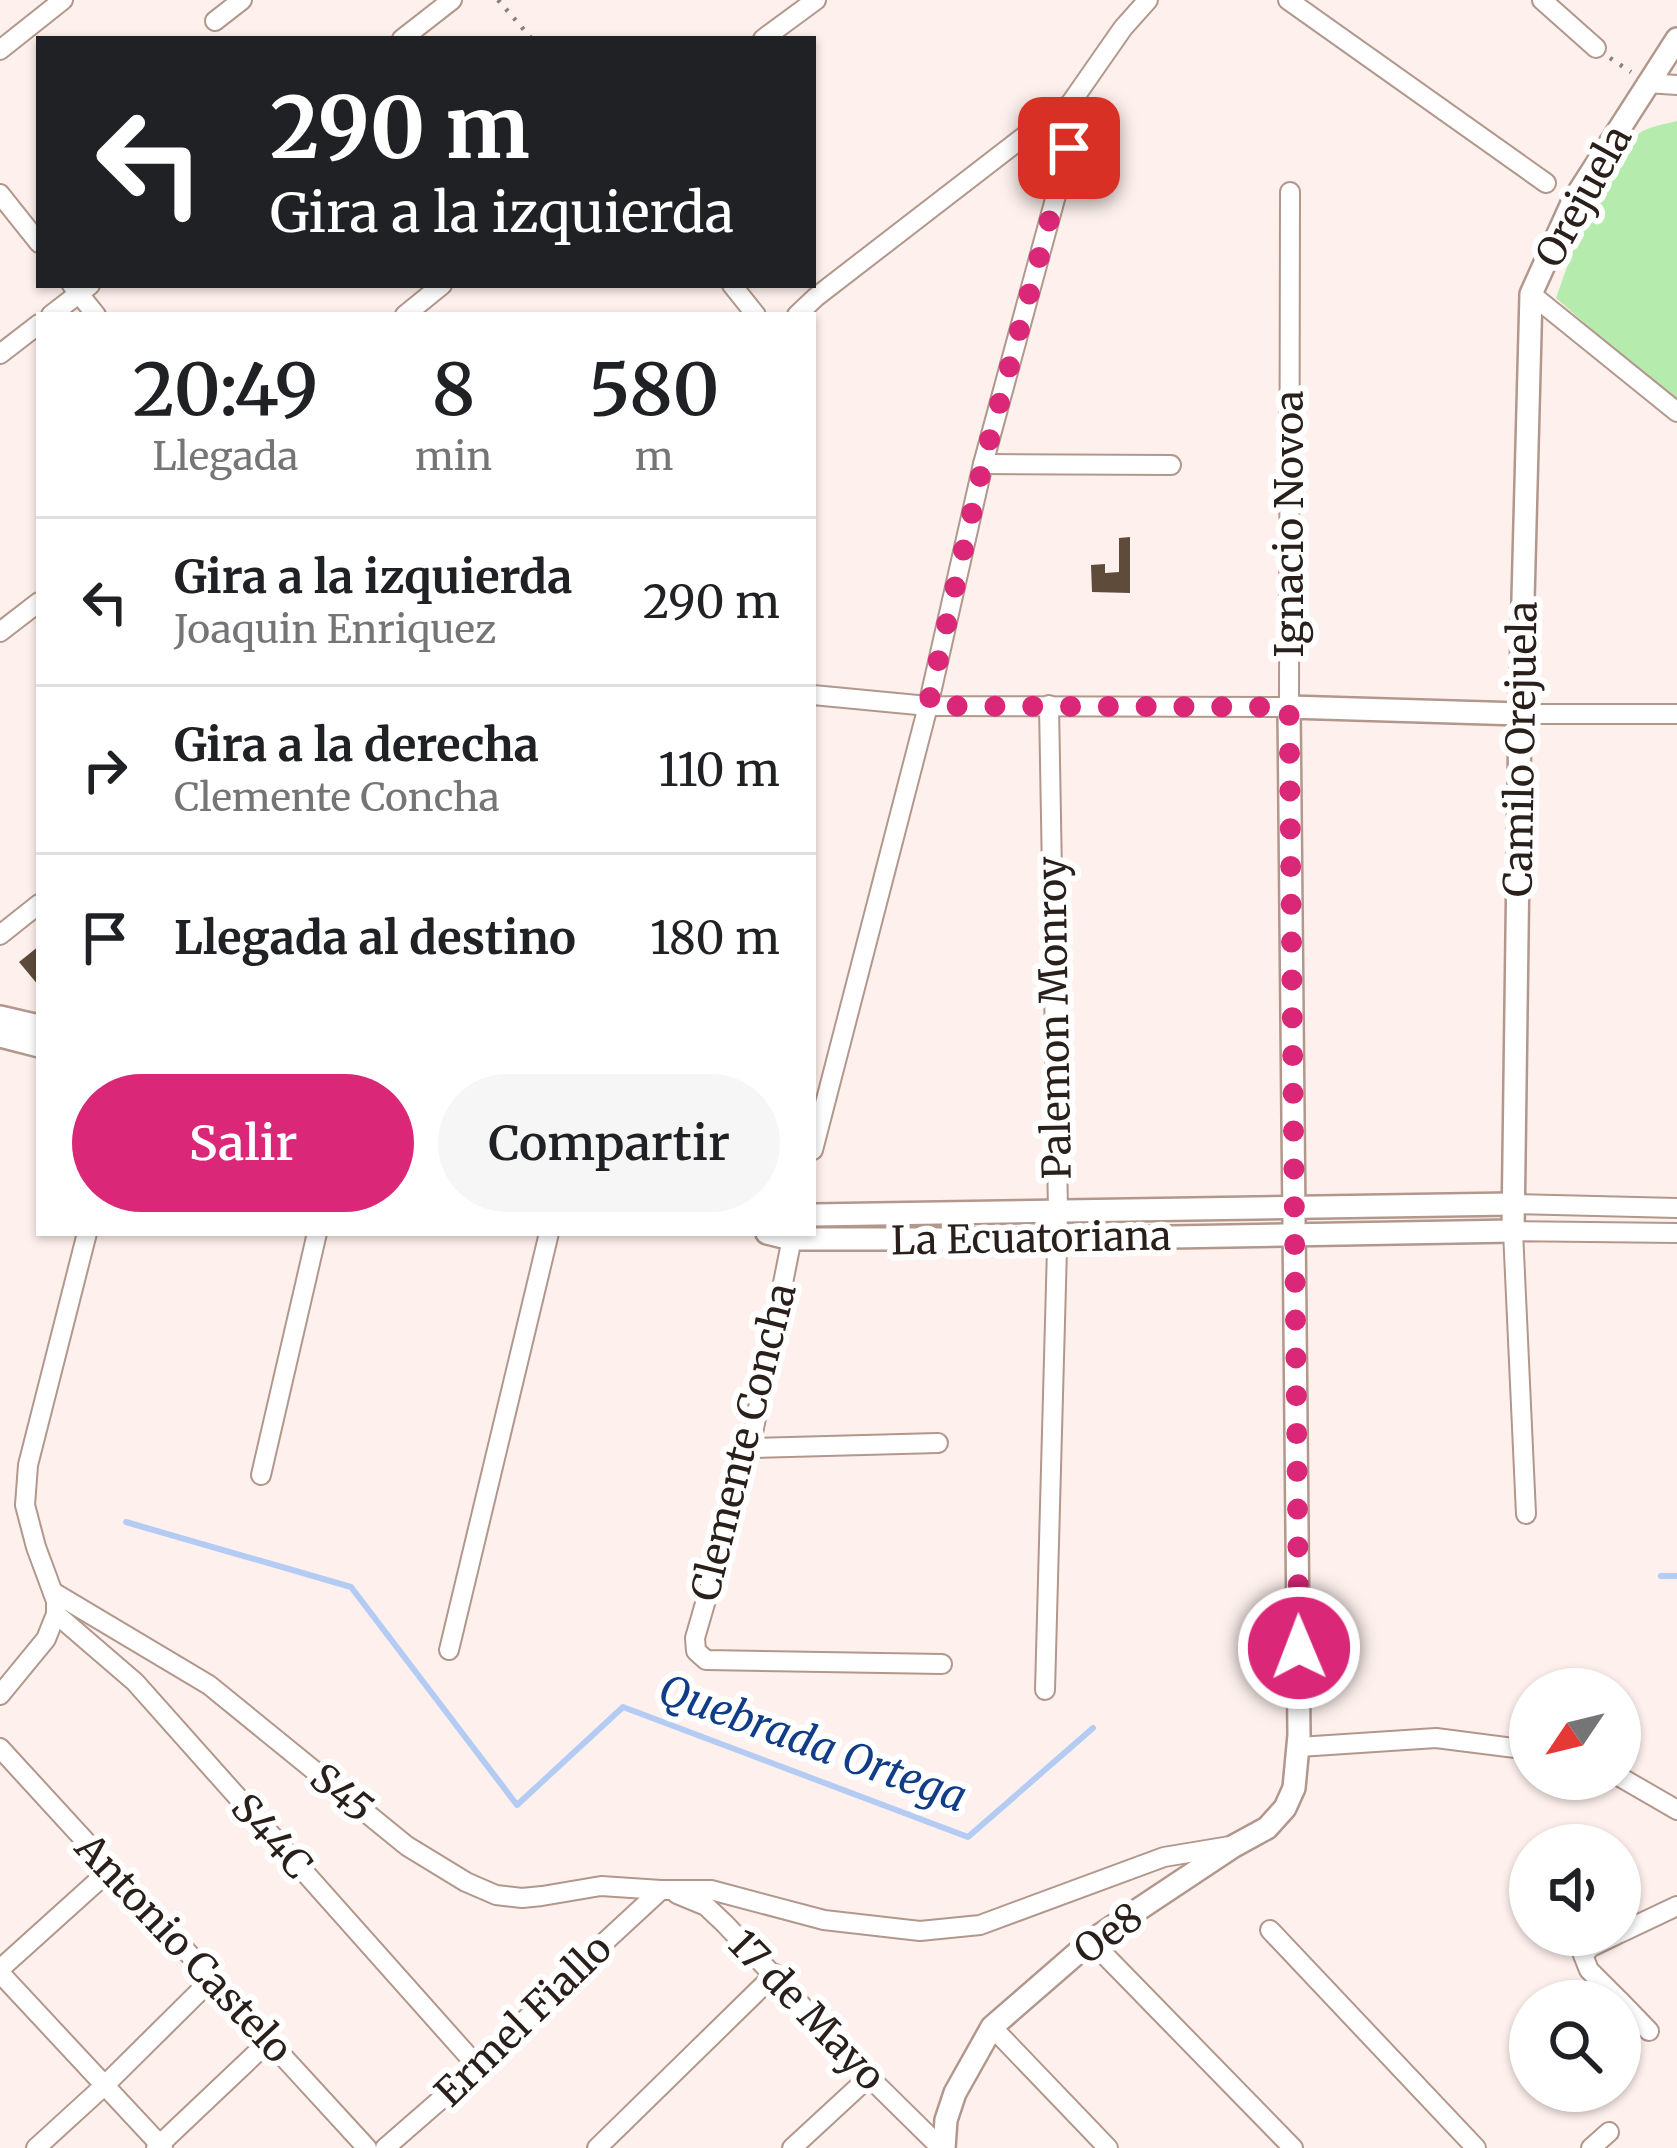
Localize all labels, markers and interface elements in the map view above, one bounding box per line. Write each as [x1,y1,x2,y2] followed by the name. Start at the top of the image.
[270,75,530,181] text: 290 m
[72,84,228,240] icon: left
[1018,97,1120,199] pin
[1036,115,1102,181] icon: arrive
[1525,117,1642,276] street label: Orejuela
[270,179,734,247] text: Gira a la izquierda
[133,344,318,435] text: 20:49
[432,344,475,435] text: 8
[589,344,719,435] text: 580
[1265,390,1314,658] street label: Ignacio Novoa
[152,432,299,481] text: Llegada
[415,432,492,481] text: min
[635,432,673,481] text: m
[174,549,572,605] text: Gira a la izquierda
[72,569,138,635] icon: left
[643,574,780,630] text: 290 m
[1493,601,1548,897] street label: Camilo Orejuela
[174,605,496,654] text: Joaquin Enriquez
[174,717,539,773] text: Gira a la derecha
[72,737,138,803] icon: right
[658,742,780,798] text: 110 m
[174,773,500,822] text: Clemente Concha
[1027,856,1082,1180] street label: Palemon Monroy
[72,905,138,971] icon: arrive
[174,910,576,966] text: Llegada al destino
[650,910,780,966] text: 180 m
[72,1074,414,1212] button: Salir
[438,1074,780,1212] button: Compartir
[891,1212,1172,1265] street label: La Ecuatoriana
[680,1278,807,1606] street label: Clemente Concha
[1236,1585,1362,1711] position arrow
[652,1663,974,1823] water label: Quebrada Ortega
[1509,1668,1641,1800] north arrow
[1509,1668,1641,2112] map controls
[300,1753,383,1834] street label: S45
[221,1784,322,1889] street label: S44C
[64,1823,302,2073] street label: Antonio Castelo
[1509,1824,1641,1956] button: sound
[1065,1892,1152,1975] street label: Oe8
[718,1920,895,2101] street label: 17 de Mayo
[425,1924,622,2117] street label: Ermel Fiallo
[1509,1980,1641,2112] button: search

